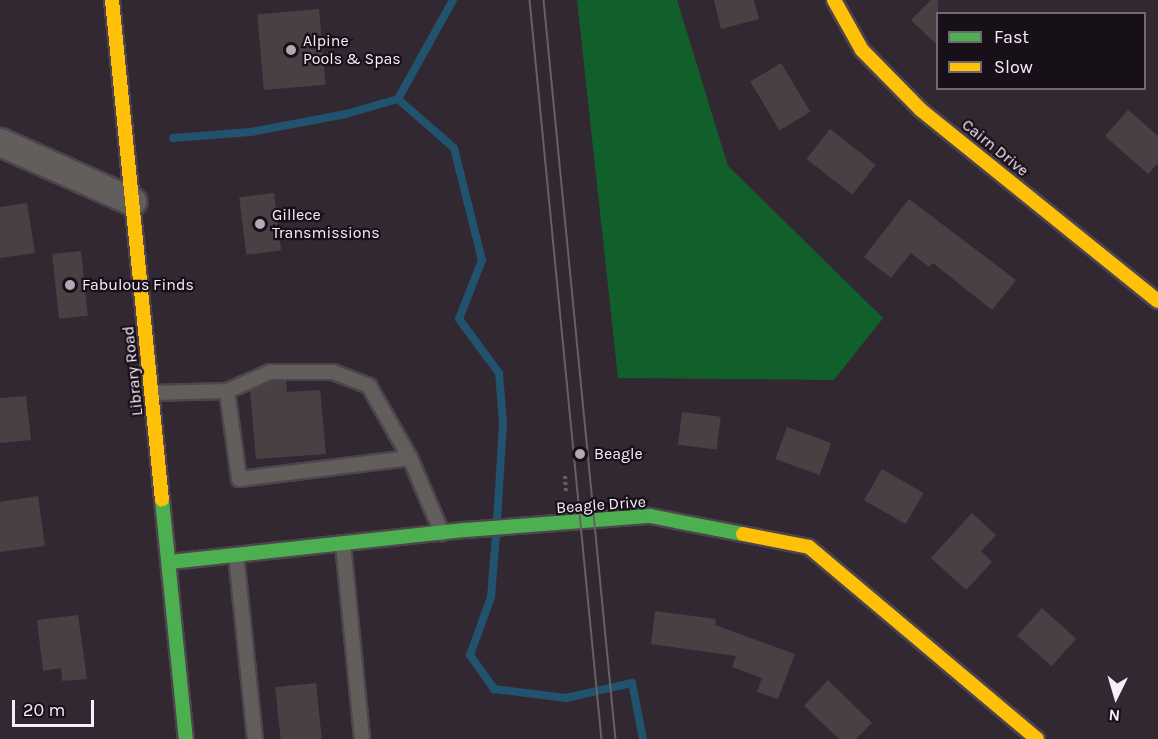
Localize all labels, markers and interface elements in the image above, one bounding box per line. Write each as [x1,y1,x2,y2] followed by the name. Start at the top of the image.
[936,12,1146,90] legend
[994,26,1029,48] text: Fast
[303,31,401,69] place label: Alpine Pools & Spas
[284,43,298,57] marker: Alpine Pools & Spas
[994,56,1033,78] text: Slow
[958,115,1032,181] street label: Cairn Drive
[272,205,380,243] place label: Gillece Transmissions
[253,217,267,231] marker: Gillece Transmissions
[82,275,194,295] place label: Fabulous Finds
[63,278,77,292] marker: Fabulous Finds
[119,325,147,417] street label: Library Road
[594,444,643,464] place label: Beagle
[571,445,589,463] marker: Beagle
[556,492,646,518] street label: Beagle Drive
[1086,667,1146,727] north arrow
[15,688,98,726] scale bar
[23,699,65,721] text: 20 m
[1108,705,1121,725] text: N

